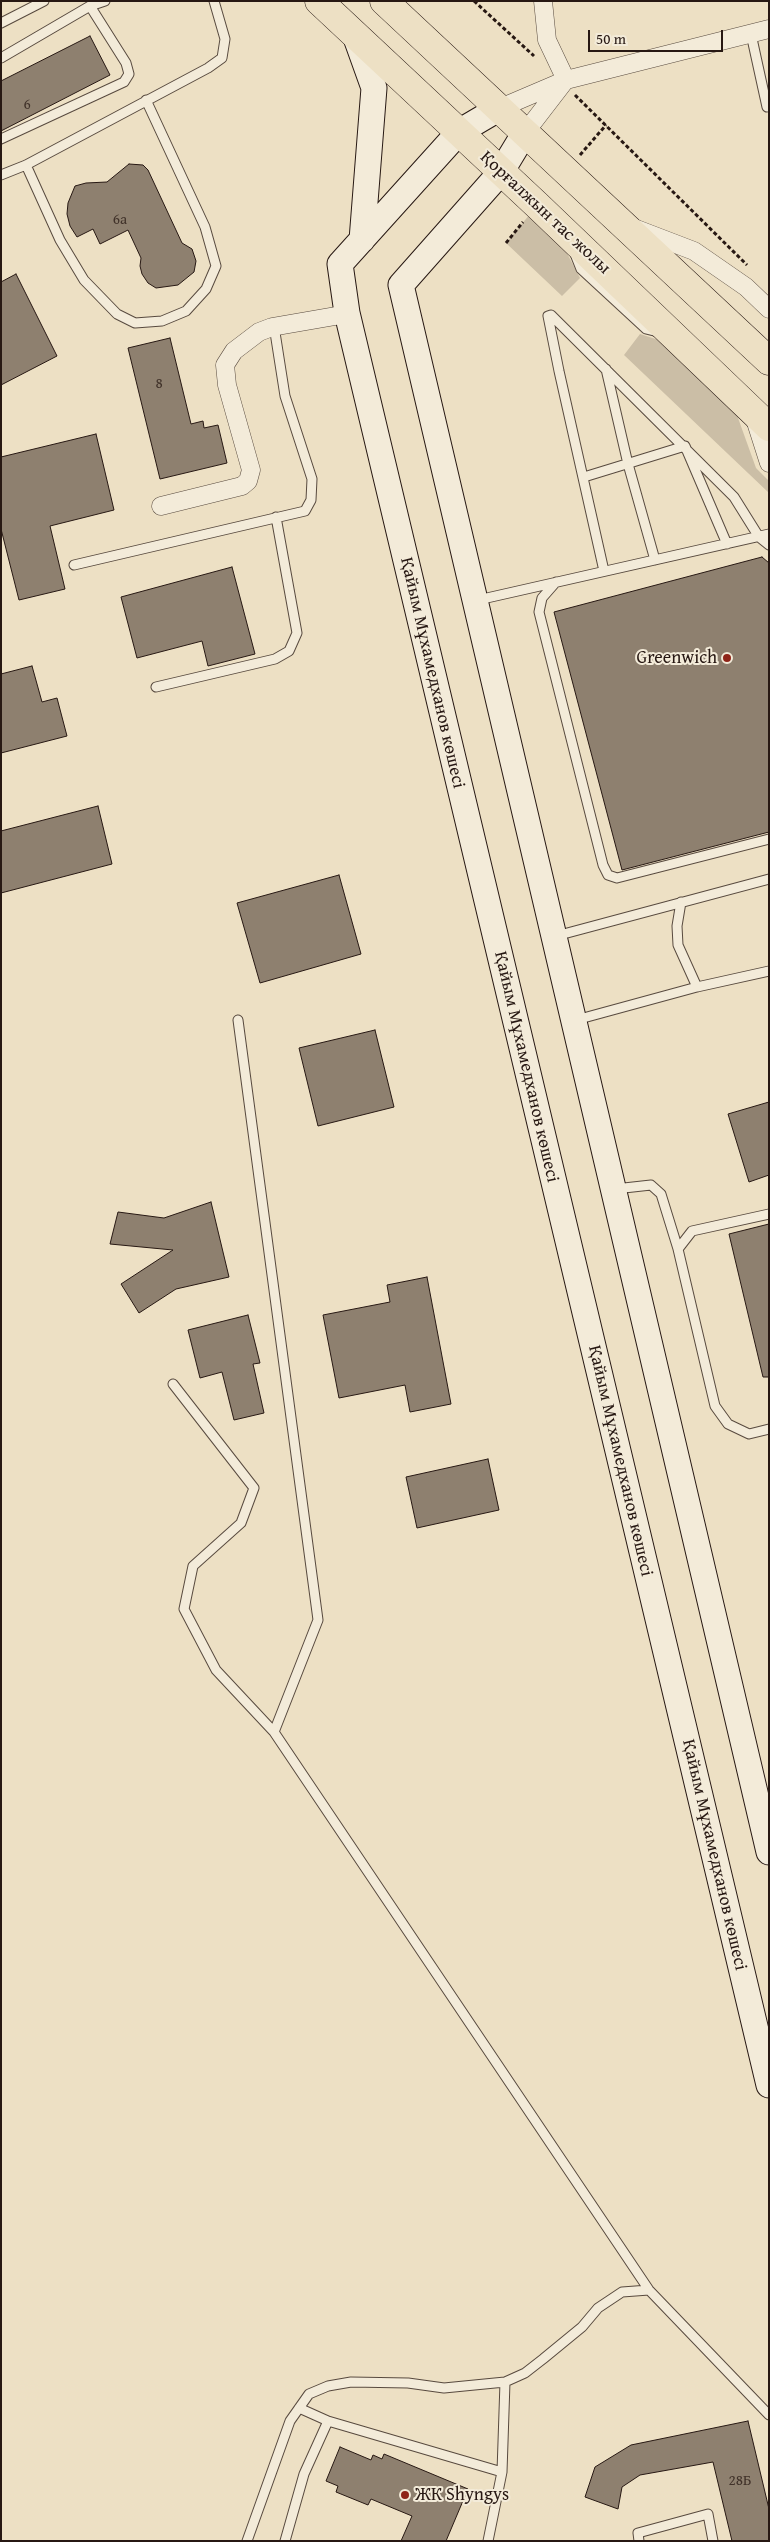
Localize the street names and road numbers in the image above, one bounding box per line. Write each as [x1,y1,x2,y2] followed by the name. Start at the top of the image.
[475,147,615,279] street label: Қорғалжын тас жолы
[395,555,469,791] street label: Қайым Мұхамедханов көшесі
[489,949,563,1185] street label: Қайым Мұхамедханов көшесі
[583,1343,657,1579] street label: Қайым Мұхамедханов көшесі
[677,1737,751,1973] street label: Қайым Мұхамедханов көшесі

